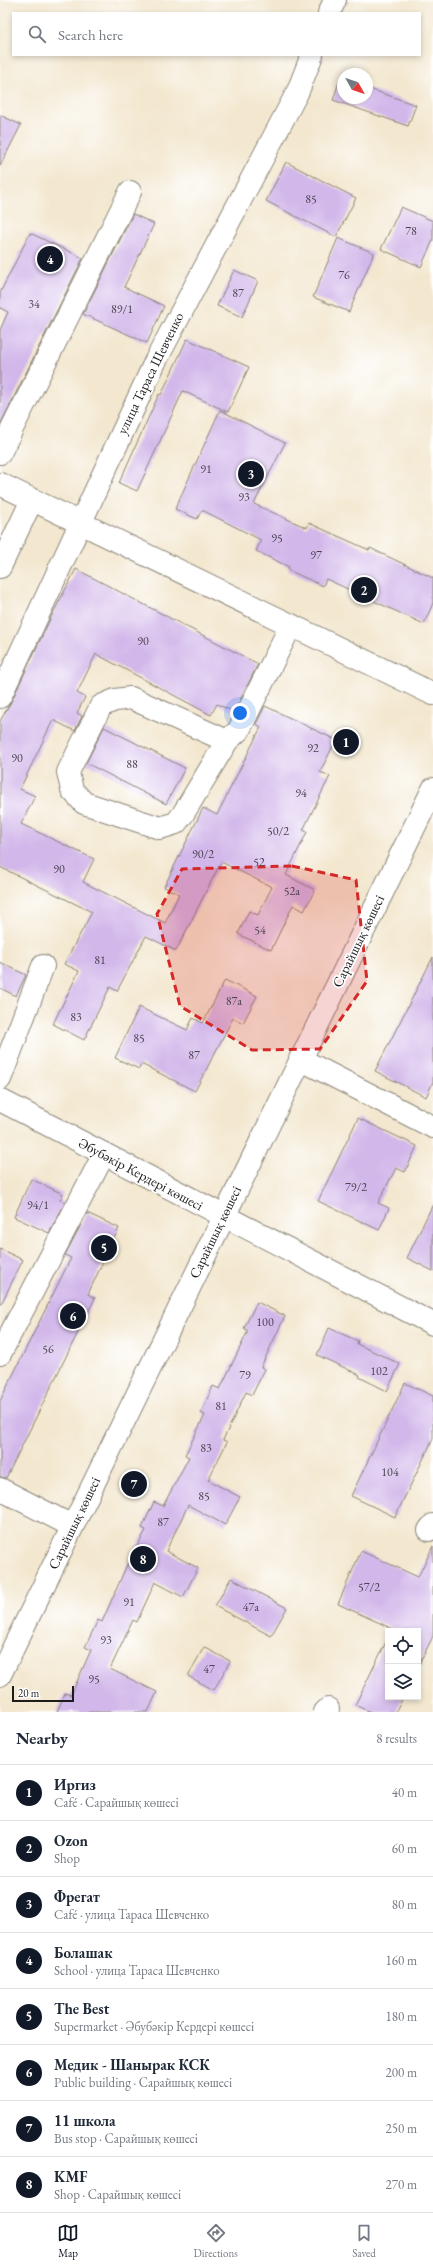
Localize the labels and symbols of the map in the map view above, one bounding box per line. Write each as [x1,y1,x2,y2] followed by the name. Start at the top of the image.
[337,68,373,104] north arrow
[305,191,317,207] house number: 85
[405,223,417,239] house number: 78
[37,244,63,274] pin: 4
[338,267,350,283] house number: 76
[232,285,244,301] house number: 87
[28,296,40,312] house number: 34
[111,301,133,317] house number: 89/1
[113,309,187,437] street label: улица Тараса Шевченко
[238,459,264,489] pin: 3
[200,461,212,477] house number: 91
[238,489,250,505] house number: 93
[271,530,283,546] house number: 95
[310,547,322,563] house number: 97
[351,575,377,605] pin: 2
[137,633,149,649] house number: 90
[230,703,250,723] your location
[333,727,359,757] pin: 1
[307,740,319,756] house number: 92
[11,750,23,766] house number: 90
[126,756,138,772] house number: 88
[295,785,307,801] house number: 94
[267,823,289,839] house number: 50/2
[192,846,214,862] house number: 90/2
[253,854,265,870] house number: 52
[53,861,65,877] house number: 90
[284,883,300,899] house number: 52а
[328,891,388,990] street label: Сарайшық көшесі
[254,922,266,938] house number: 54
[94,952,106,968] house number: 81
[226,993,242,1009] house number: 87а
[70,1009,82,1025] house number: 83
[133,1030,145,1046] house number: 85
[188,1047,200,1063] house number: 87
[76,1134,207,1215] street label: Әбубәкір Кердері көшесі
[345,1179,367,1195] house number: 79/2
[185,1182,245,1281] street label: Сарайшық көшесі
[27,1197,49,1213] house number: 94/1
[91,1233,117,1263] pin: 5
[60,1301,86,1331] pin: 6
[256,1314,274,1330] house number: 100
[42,1341,54,1357] house number: 56
[370,1363,388,1379] house number: 102
[239,1367,251,1383] house number: 79
[215,1398,227,1414] house number: 81
[200,1440,212,1456] house number: 83
[381,1464,399,1480] house number: 104
[121,1469,147,1499] pin: 7
[44,1473,104,1572] street label: Сарайшық көшесі
[198,1488,210,1504] house number: 85
[157,1514,169,1530] house number: 87
[130,1544,156,1574] pin: 8
[358,1579,380,1595] house number: 57/2
[123,1594,135,1610] house number: 91
[243,1599,259,1615] house number: 47а
[100,1632,112,1648] house number: 93
[203,1661,215,1677] house number: 47
[88,1671,100,1687] house number: 95
[12,1684,74,1703] scale bar

